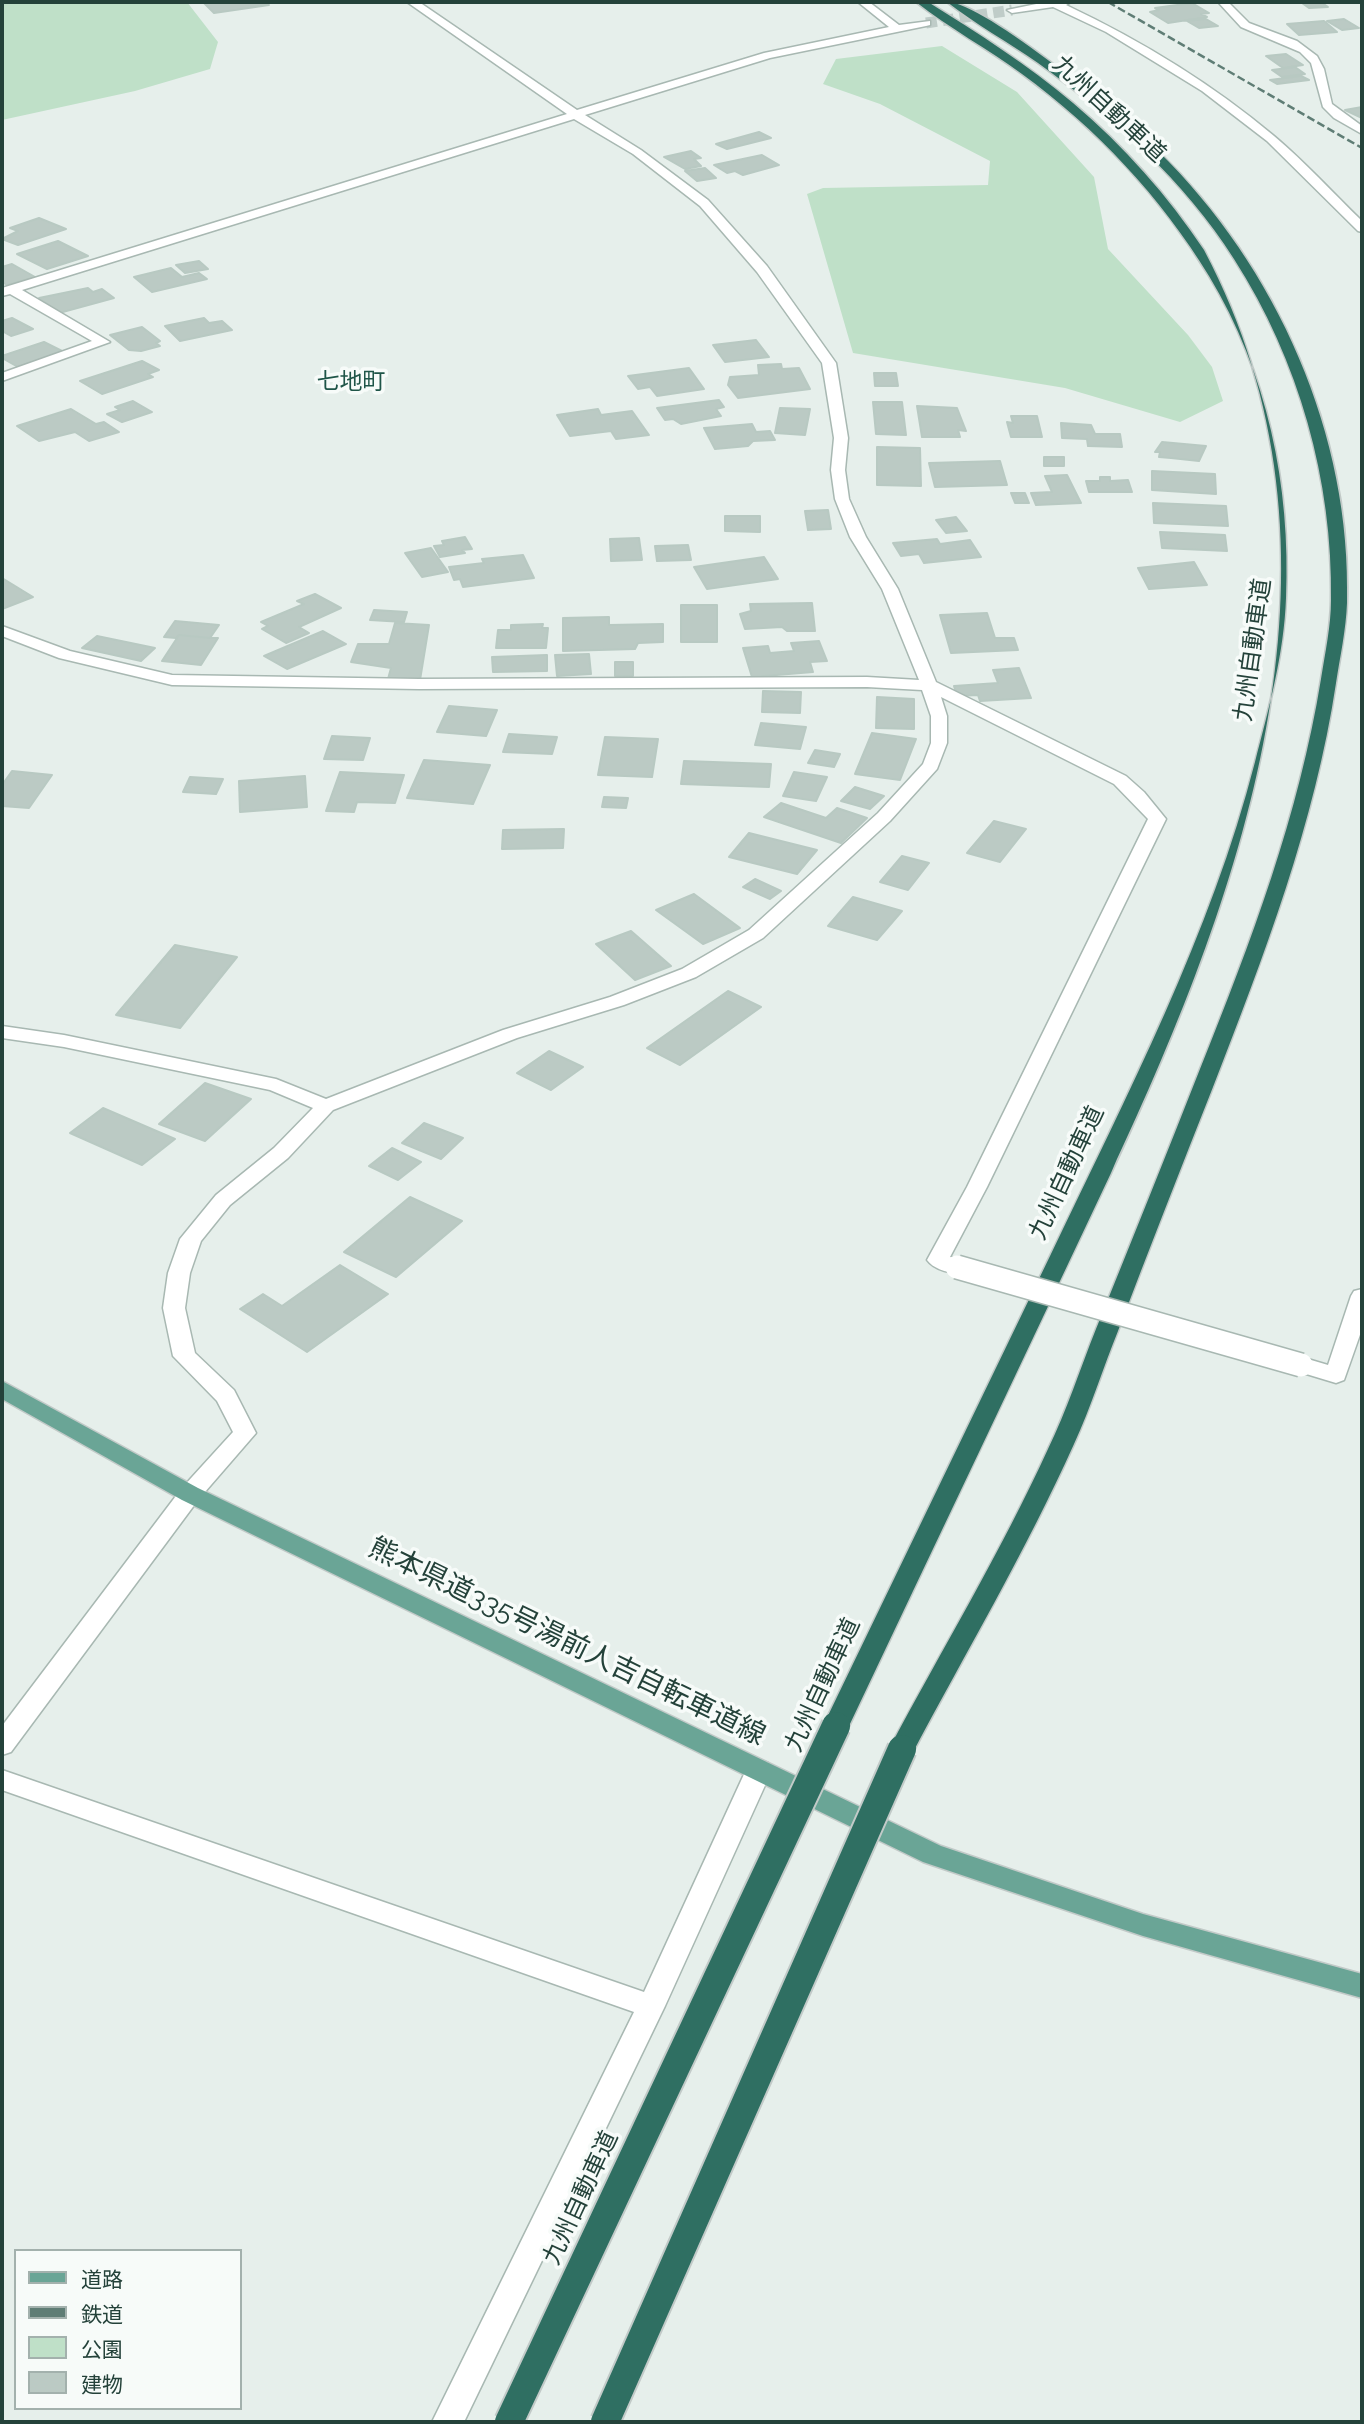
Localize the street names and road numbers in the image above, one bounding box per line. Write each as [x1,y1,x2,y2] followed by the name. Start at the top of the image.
[1047,49,1171,169] street label: 九州自動車道
[1229,577,1277,723] street label: 九州自動車道
[1024,1102,1110,1244] street label: 九州自動車道
[363,1531,771,1753] street label: 熊本県道335号湯前人吉自転車道線
[780,1614,866,1756] street label: 九州自動車道
[538,2127,624,2269] street label: 九州自動車道

